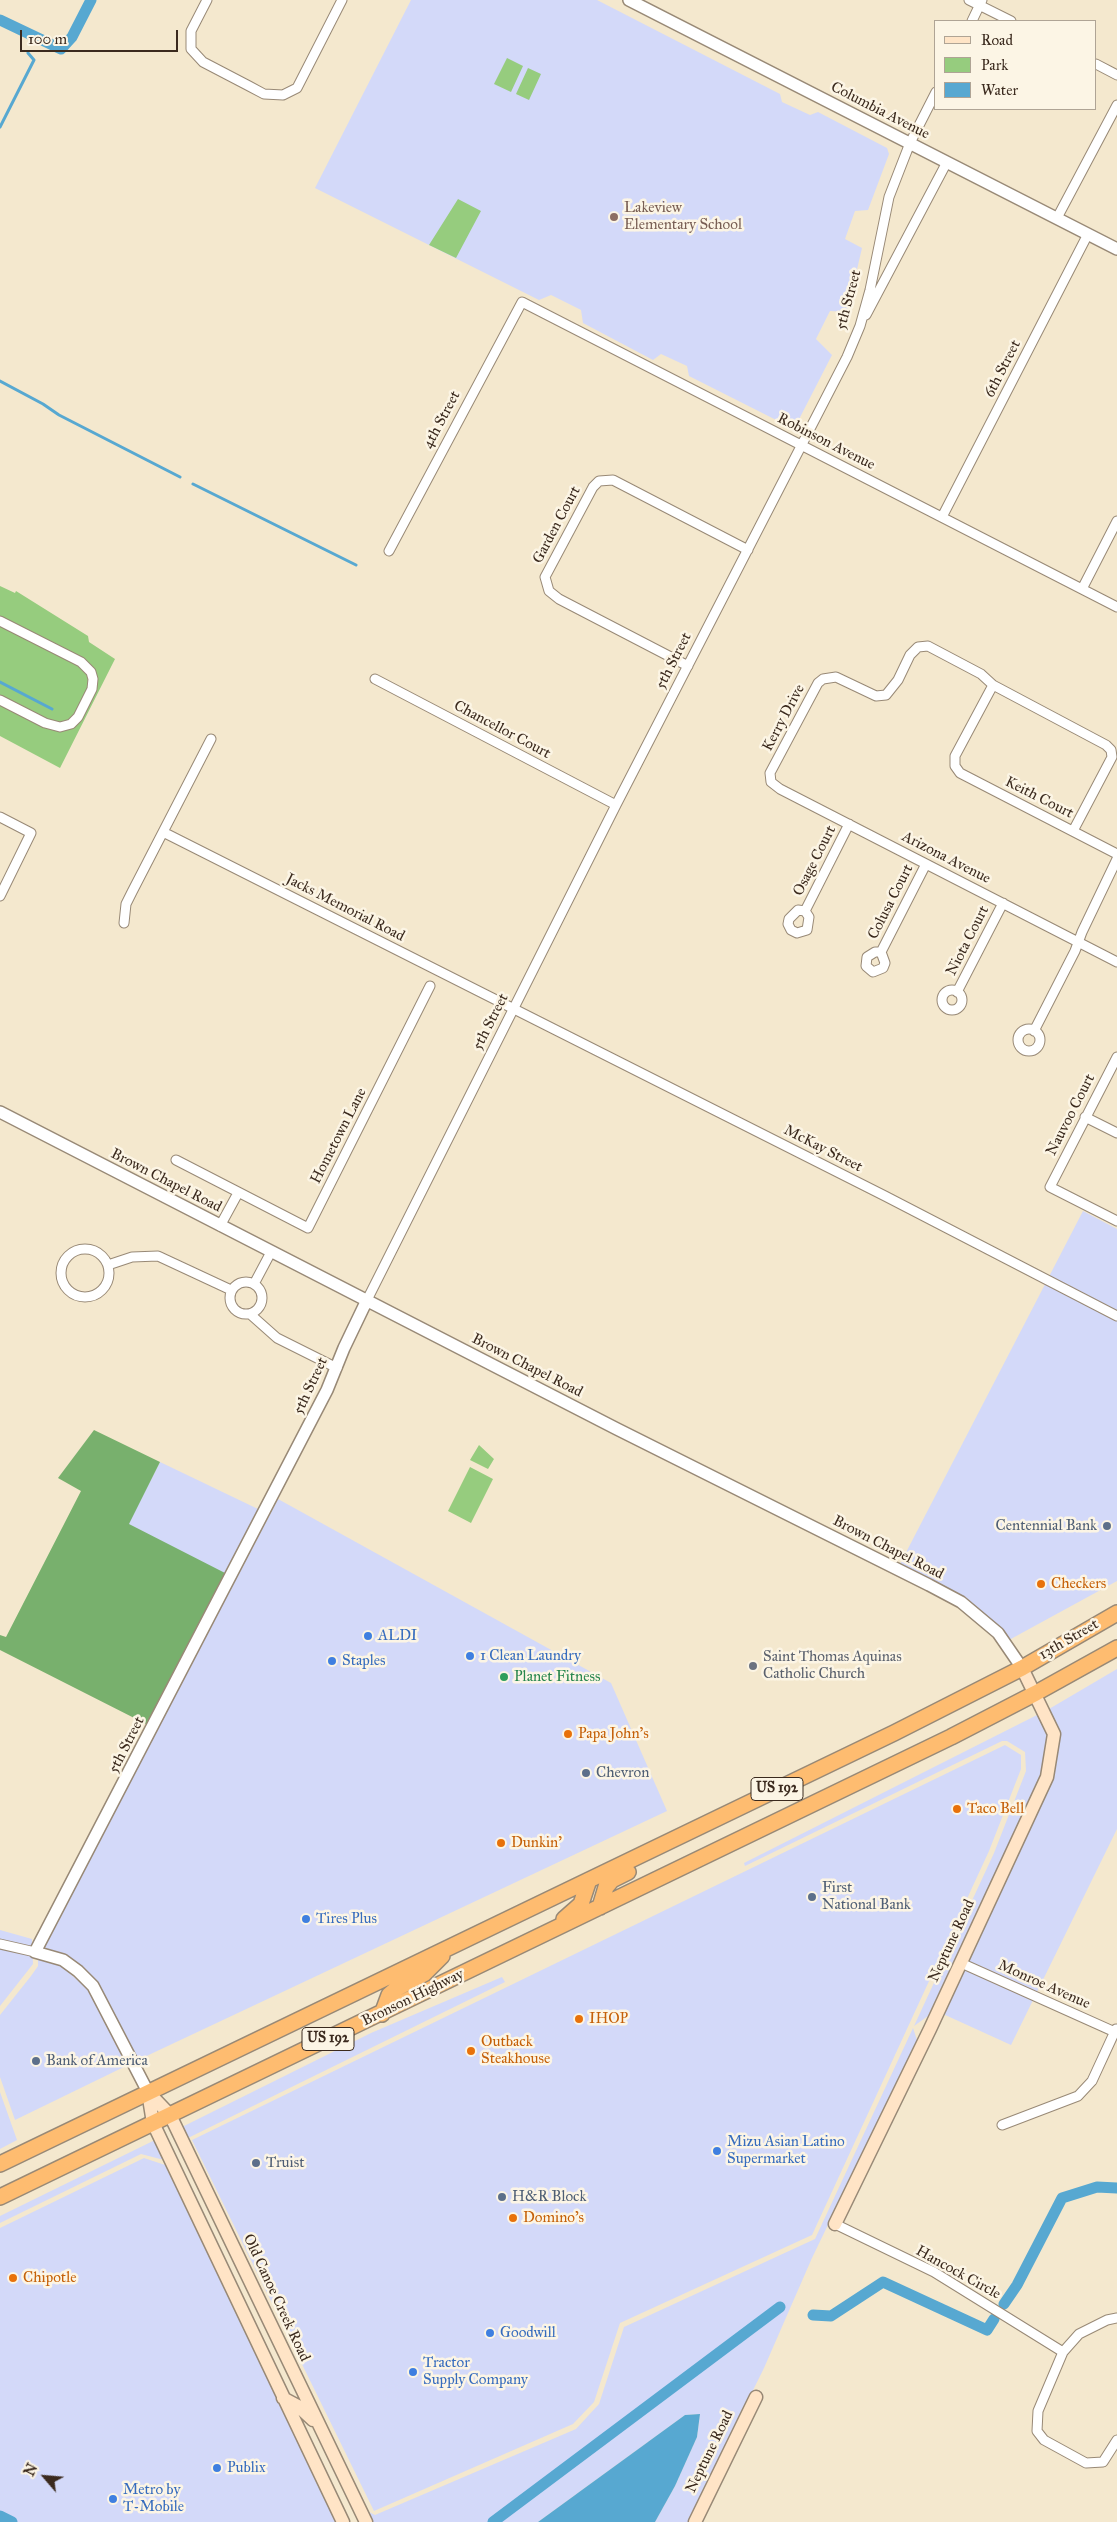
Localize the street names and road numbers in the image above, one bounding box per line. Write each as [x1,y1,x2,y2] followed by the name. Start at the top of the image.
[828,78,932,144] street label: Columbia Avenue
[832,268,866,332] street label: 5th Street
[981,337,1025,401] street label: 6th Street
[419,388,465,452] street label: 4th Street
[774,410,878,474] street label: Robinson Avenue
[529,483,585,567] street label: Garden Court
[652,630,696,692] street label: 5th Street
[759,682,809,754] street label: Kerry Drive
[451,697,553,763] street label: Chancellor Court
[1002,773,1076,823] street label: Keith Court
[790,823,840,899] street label: Osage Court
[899,828,993,888] street label: Arizona Avenue
[864,862,918,942] street label: Colusa Court
[283,870,407,946] street label: Jacks Memorial Road
[943,903,993,979] street label: Niota Court
[469,991,513,1053] street label: 5th Street
[1043,1071,1099,1159] street label: Nauvoo Court
[307,1085,371,1187] street label: Hometown Lane
[781,1121,865,1177] street label: McKay Street
[108,1145,224,1217] street label: Brown Chapel Road
[469,1330,585,1402] street label: Brown Chapel Road
[290,1355,332,1417] street label: 5th Street
[830,1512,946,1584] street label: Brown Chapel Road
[1036,1616,1102,1664] street label: 13th Street
[105,1714,149,1776] street label: 5th Street
[751,1778,803,1800] road number: US 192
[925,1897,979,1985] street label: Neptune Road
[995,1957,1093,2013] street label: Monroe Avenue
[359,1966,467,2030] street label: Bronson Highway
[302,2028,354,2050] road number: US 192
[239,2231,313,2365] street label: Old Canoe Creek Road
[912,2242,1004,2304] street label: Hancock Circle
[682,2408,738,2496] street label: Neptune Road

